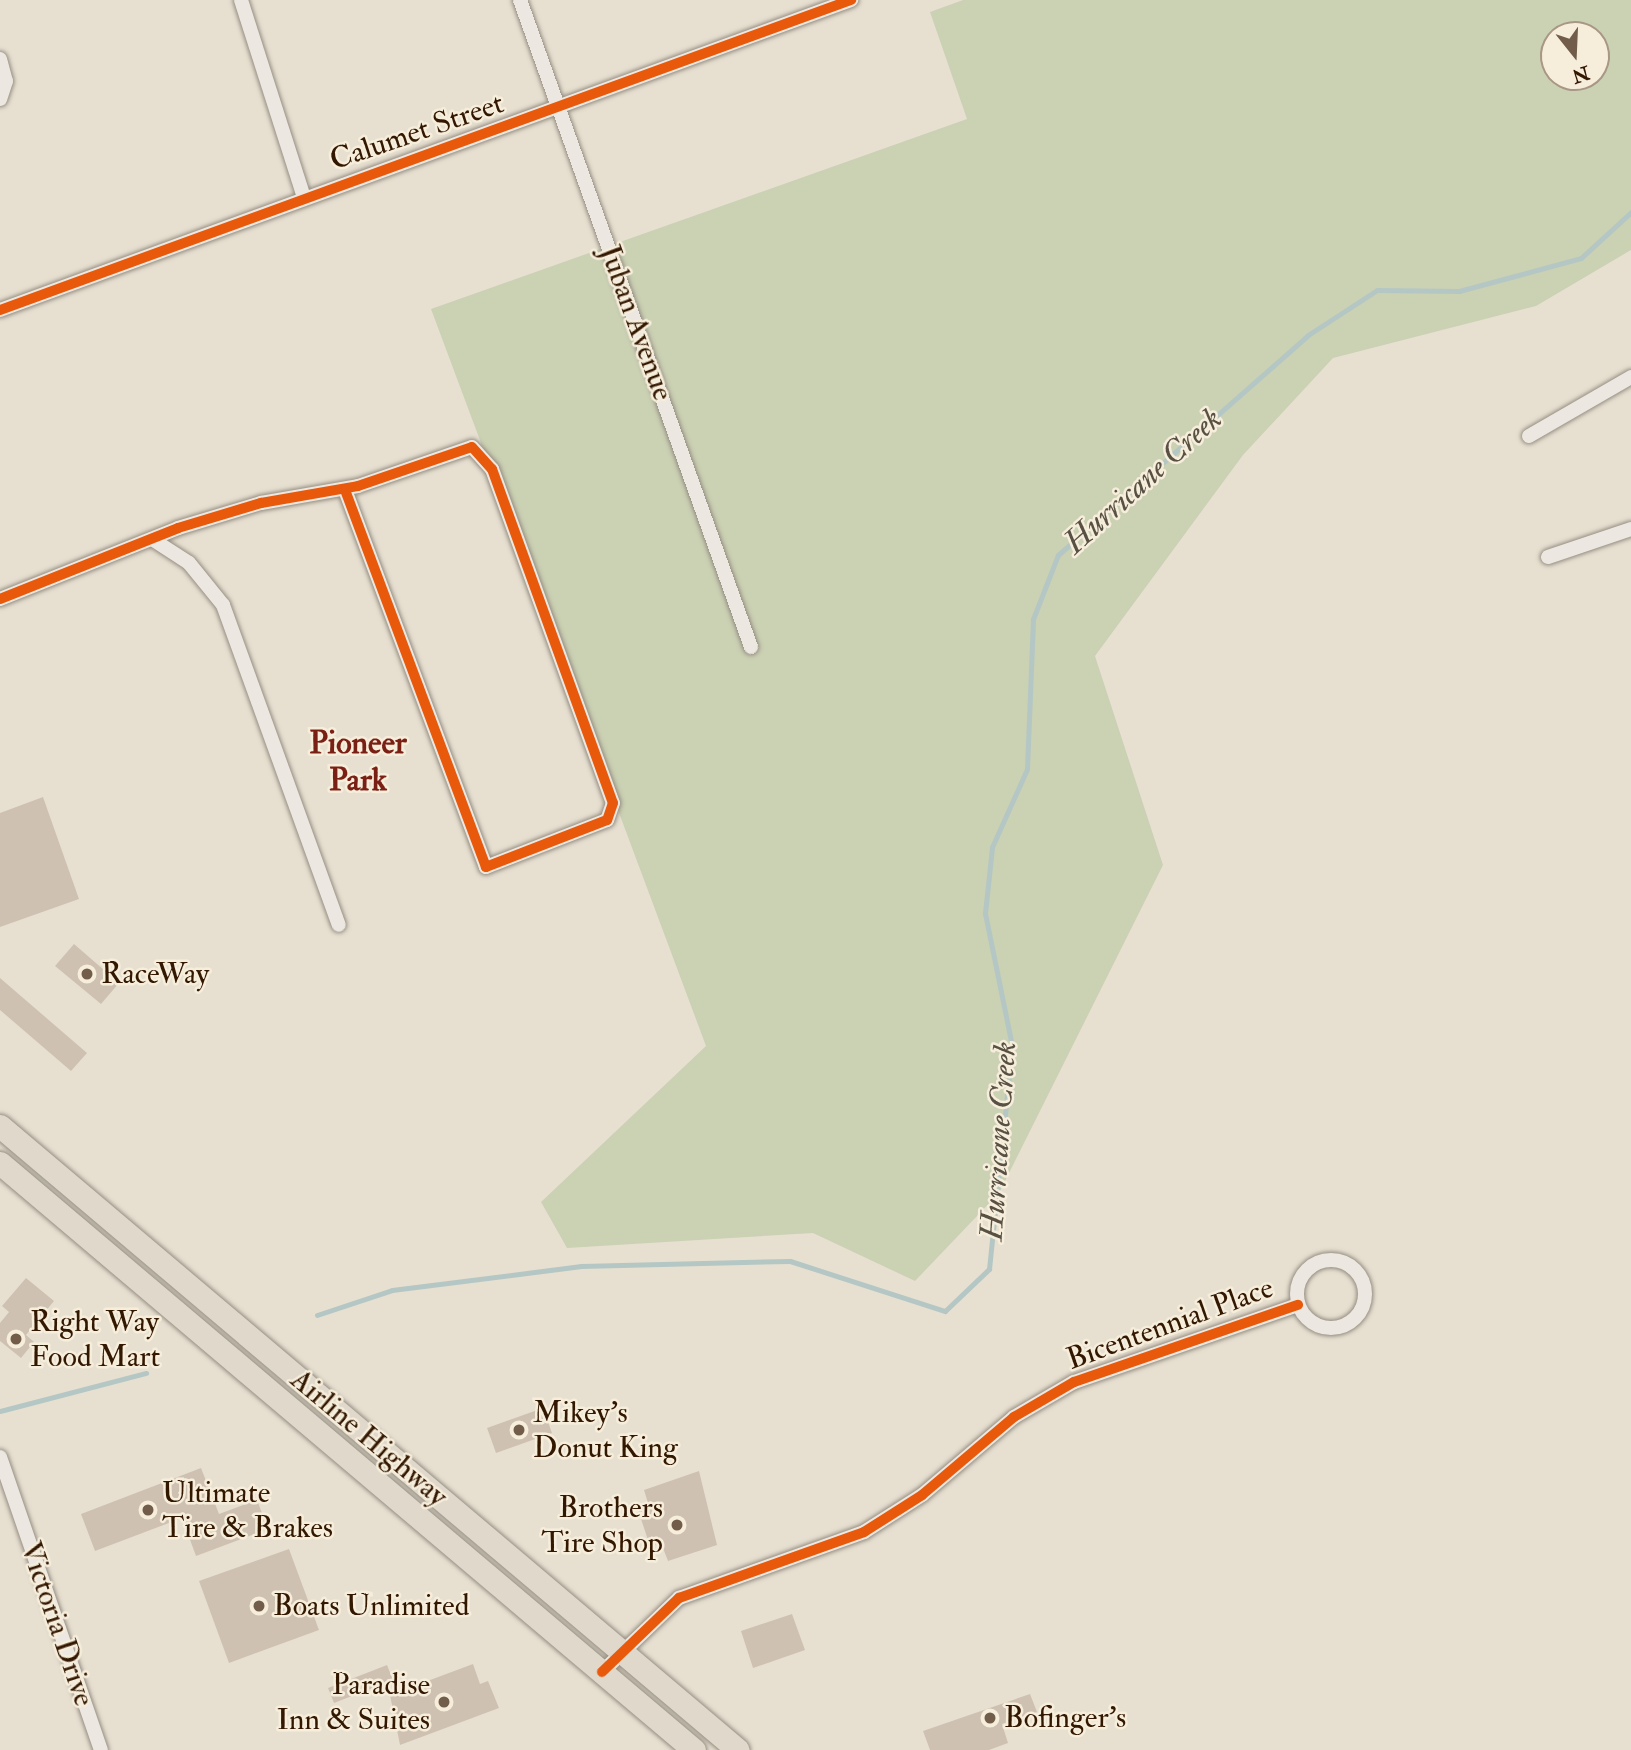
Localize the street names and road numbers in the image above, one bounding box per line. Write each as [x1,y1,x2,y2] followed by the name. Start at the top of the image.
[325,85,509,179] street label: Calumet Street
[591,240,681,406] street label: Juban Avenue
[1062,1270,1278,1378] street label: Bicentennial Place
[283,1362,455,1514] street label: Airline Highway
[12,1537,102,1711] street label: Victoria Drive

